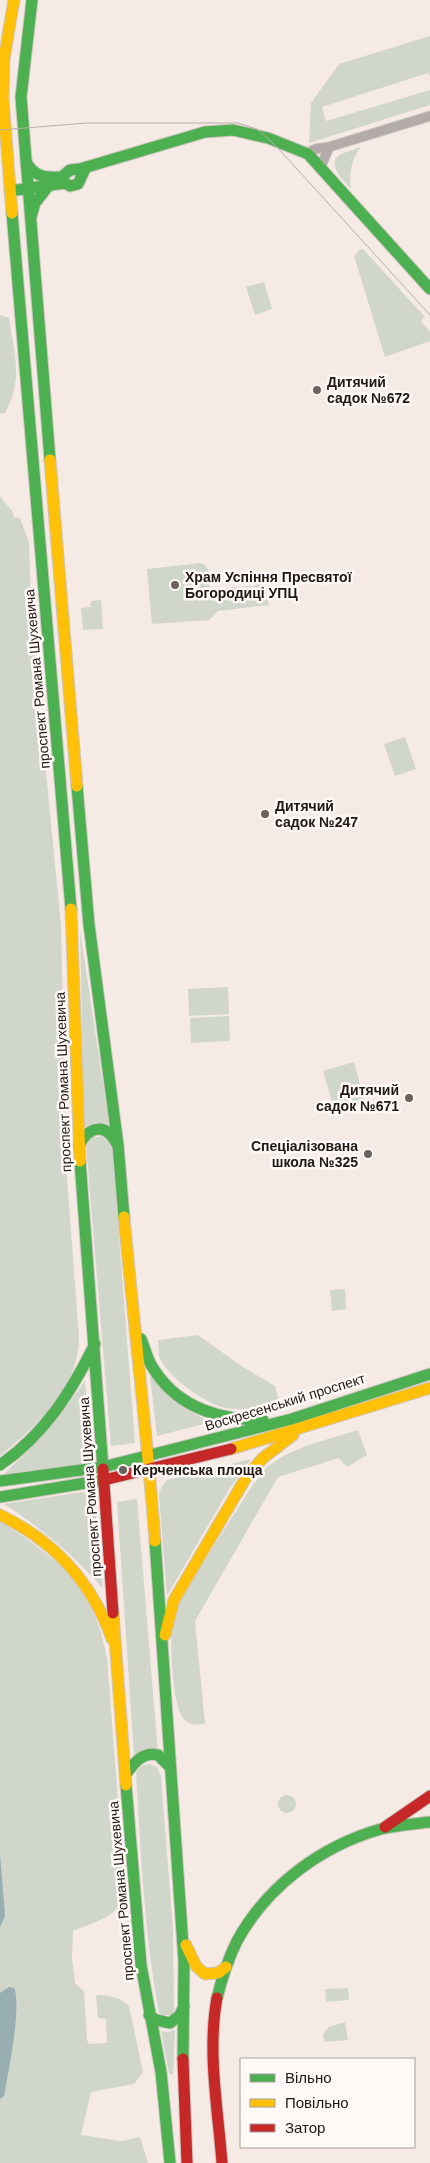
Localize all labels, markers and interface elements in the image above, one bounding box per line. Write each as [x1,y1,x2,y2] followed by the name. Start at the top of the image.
[327,374,410,406] place label: Дитячий садок №672
[311,384,323,396] marker: Дитячий садок №672
[185,569,353,601] place label: Храм Успіння Пресвятої Богородиці УПЦ
[169,579,181,591] marker: Храм Успіння Пресвятої Богородиці УПЦ
[21,588,53,769] street label: проспект Романа Шухевича
[275,798,358,830] place label: Дитячий садок №247
[259,808,271,820] marker: Дитячий садок №247
[52,991,74,1172] street label: проспект Романа Шухевича
[316,1082,399,1114] place label: Дитячий садок №671
[403,1092,415,1104] marker: Дитячий садок №671
[251,1138,358,1170] place label: Спеціалізована школа №325
[362,1148,374,1160] marker: Спеціалізована школа №325
[203,1370,368,1434] street label: Воскресенський проспект
[76,1396,104,1577] street label: проспект Романа Шухевича
[133,1462,263,1478] place label: Керченська площа
[117,1464,129,1476] marker: Керченська площа
[105,1800,137,1981] street label: проспект Романа Шухевича
[240,2058,415,2148] legend
[285,2069,332,2086] text: Вільно
[285,2094,349,2111] text: Повільно
[285,2119,325,2136] text: Затор

